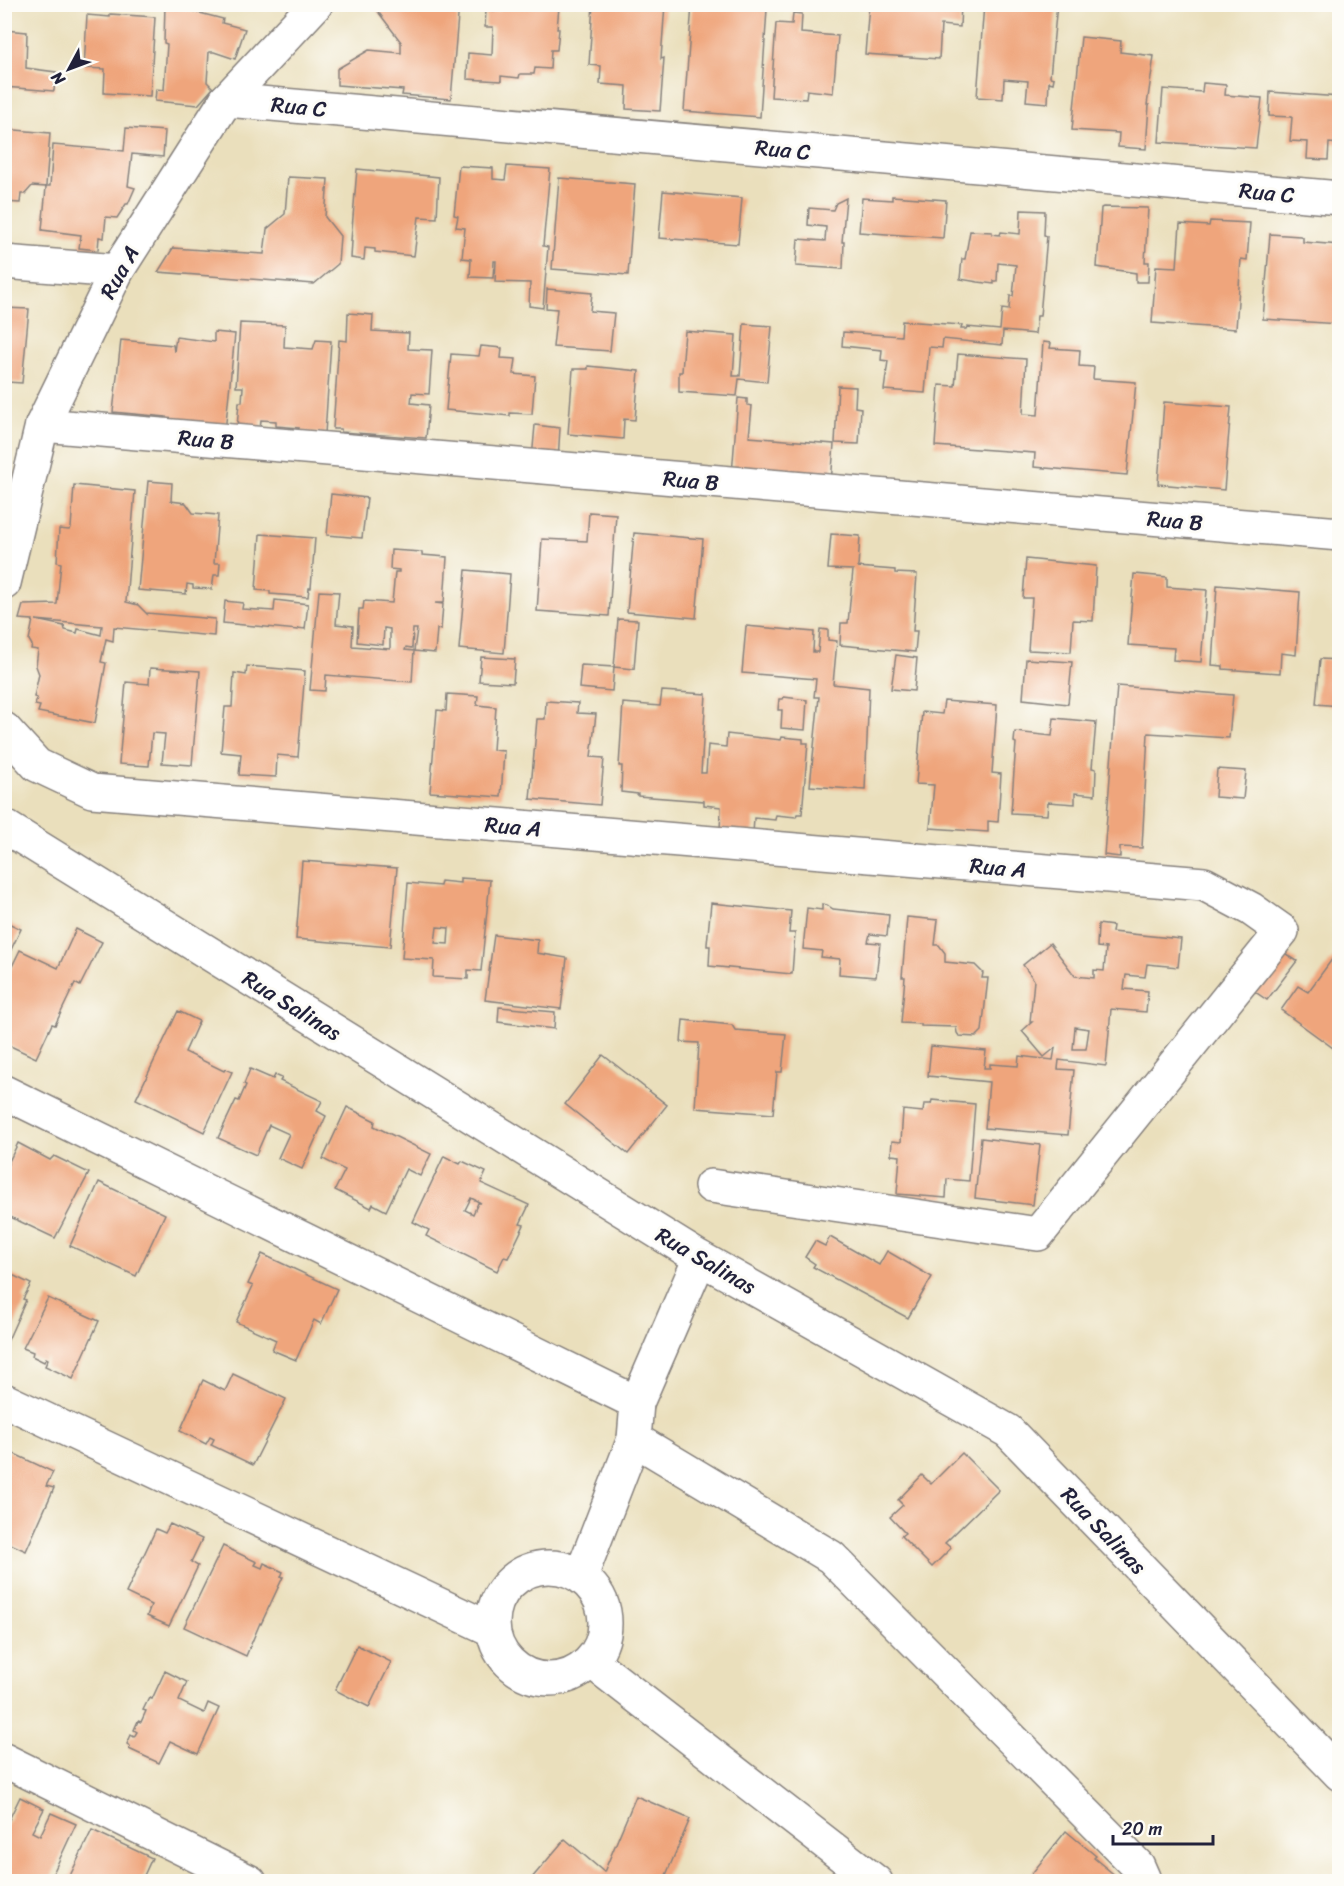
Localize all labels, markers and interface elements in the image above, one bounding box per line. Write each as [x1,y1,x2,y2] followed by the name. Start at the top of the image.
[39,39,99,99] north arrow
[43,64,73,93] text: N
[270,85,329,128] street label: Rua C
[754,128,813,171] street label: Rua C
[1238,171,1297,214] street label: Rua C
[89,238,150,306] street label: Rua A
[176,418,236,461] street label: Rua B
[661,459,721,502] street label: Rua B
[1145,499,1205,542] street label: Rua B
[483,805,543,848] street label: Rua A
[968,846,1028,889] street label: Rua A
[234,959,349,1051] street label: Rua Salinas
[648,1216,764,1305] street label: Rua Salinas
[1051,1477,1156,1584] street label: Rua Salinas
[1113,1808,1214,1846] scale bar
[1122,1813,1162,1845] text: 20 m

